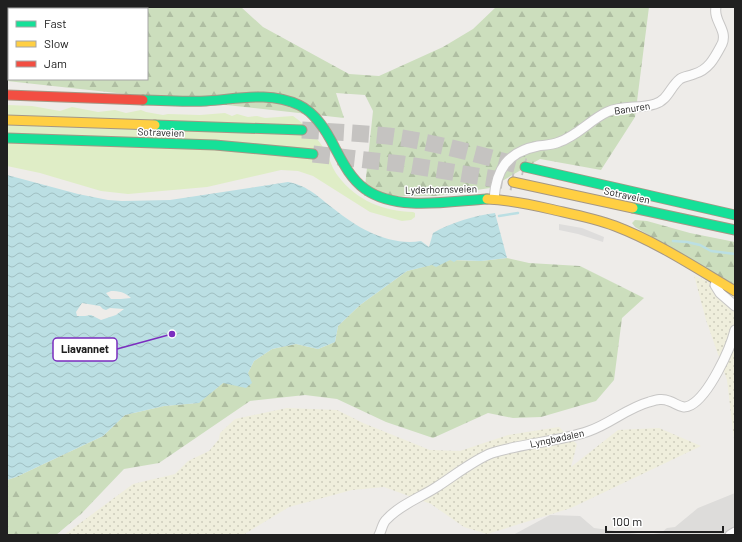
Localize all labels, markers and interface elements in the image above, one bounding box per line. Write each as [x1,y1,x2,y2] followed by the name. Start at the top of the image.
[8,8,148,80] legend
[44,16,67,30] text: Fast
[44,36,69,50] text: Slow
[44,56,67,70] text: Jam
[613,99,651,117] street label: Banuren
[137,125,185,139] street label: Sotraveien
[405,182,477,196] street label: Lyderhornsveien
[603,184,651,206] street label: Sotraveien
[53,338,117,361] callout: Liavannet
[61,342,109,355] text: Liavannet
[529,426,585,450] street label: Lyngbødalen
[606,508,723,534] scale bar
[612,514,642,528] text: 100 m

